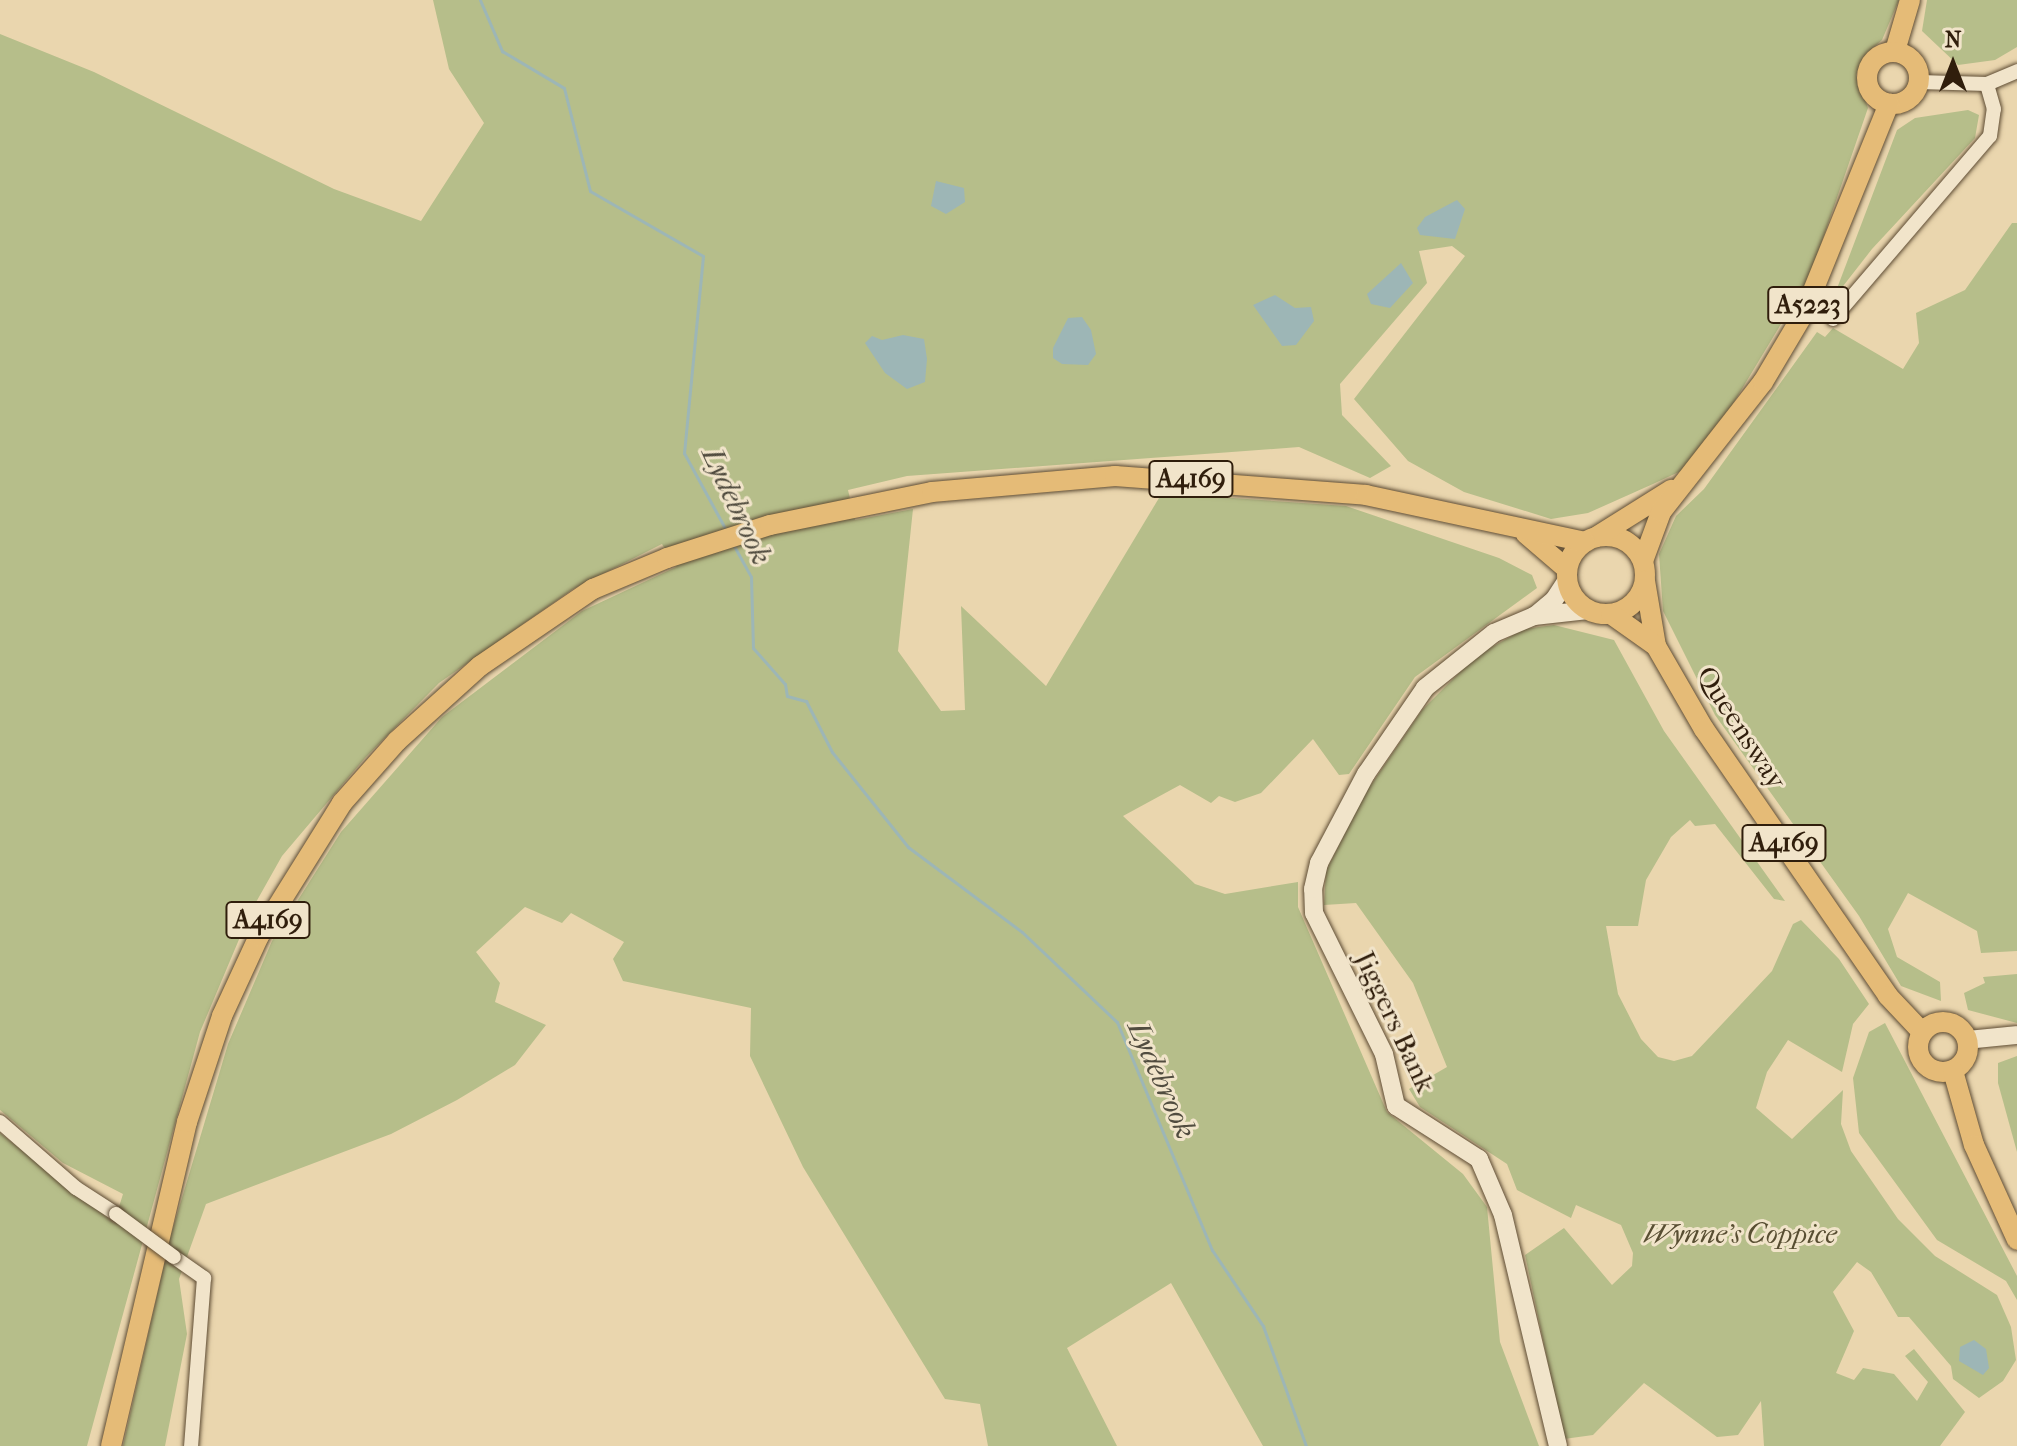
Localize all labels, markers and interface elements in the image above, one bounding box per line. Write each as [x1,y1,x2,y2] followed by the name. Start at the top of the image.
[1913,24,1993,104] north arrow
[1945,27,1961,53] text: N
[1766,283,1850,327] road number: A5223
[693,441,779,571] water label: Lydebrook
[1147,457,1235,501] road number: A4169
[1689,660,1793,796] street label: Queensway
[1740,821,1828,865] road number: A4169
[224,898,312,942] road number: A4169
[1348,946,1442,1098] street label: Jiggers Bank
[1119,1015,1203,1145] water label: Lydebrook
[1643,1217,1837,1251] park label: Wynne's Coppice

